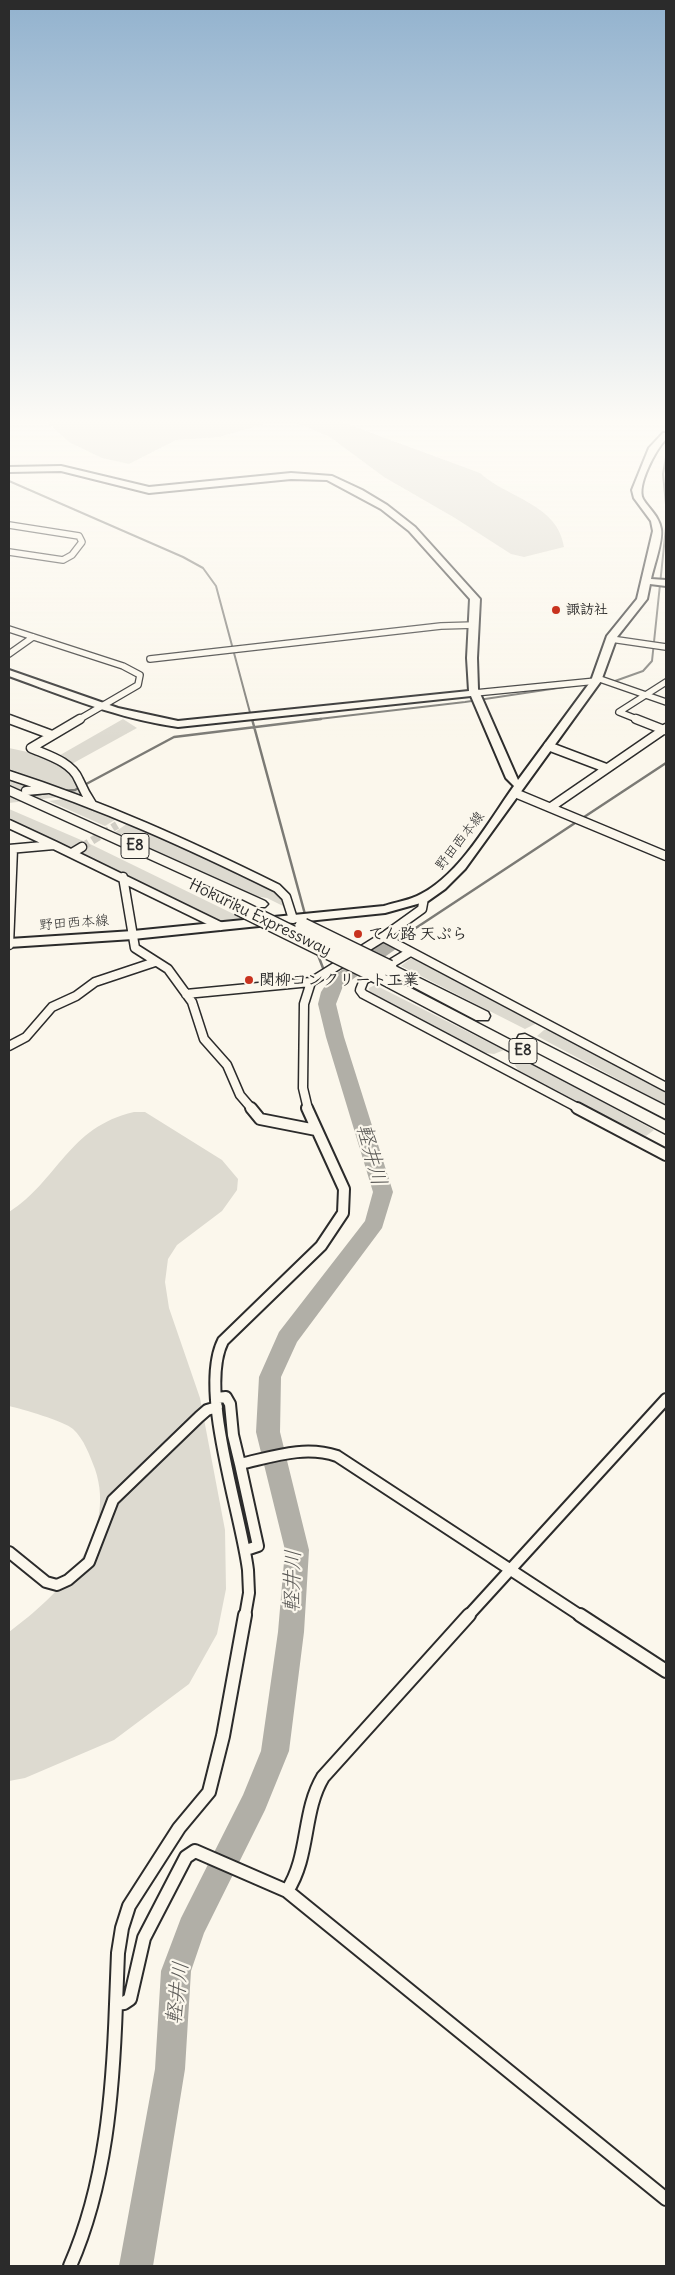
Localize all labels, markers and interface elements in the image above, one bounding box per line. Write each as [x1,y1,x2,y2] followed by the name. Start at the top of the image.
[566,602,608,618] place label: 諏訪社
[550,604,562,616] marker: 諏訪社
[432,808,488,874] street label: 野田西本線
[121,834,149,858] road number: E8
[186,875,334,961] street label: Hokuriku Expressway
[38,912,110,934] street label: 野田西本線
[368,924,468,944] place label: てん路 天ぷら
[352,928,364,940] marker: てん路 天ぷら
[259,970,419,990] place label: 関柳コンクリート工業
[243,974,255,986] marker: 関柳コンクリート工業
[509,1038,537,1064] road number: E8
[351,1121,391,1189] water label: 軽井川
[279,1549,307,1613] water label: 軽井川
[162,1960,194,2026] water label: 軽井川

